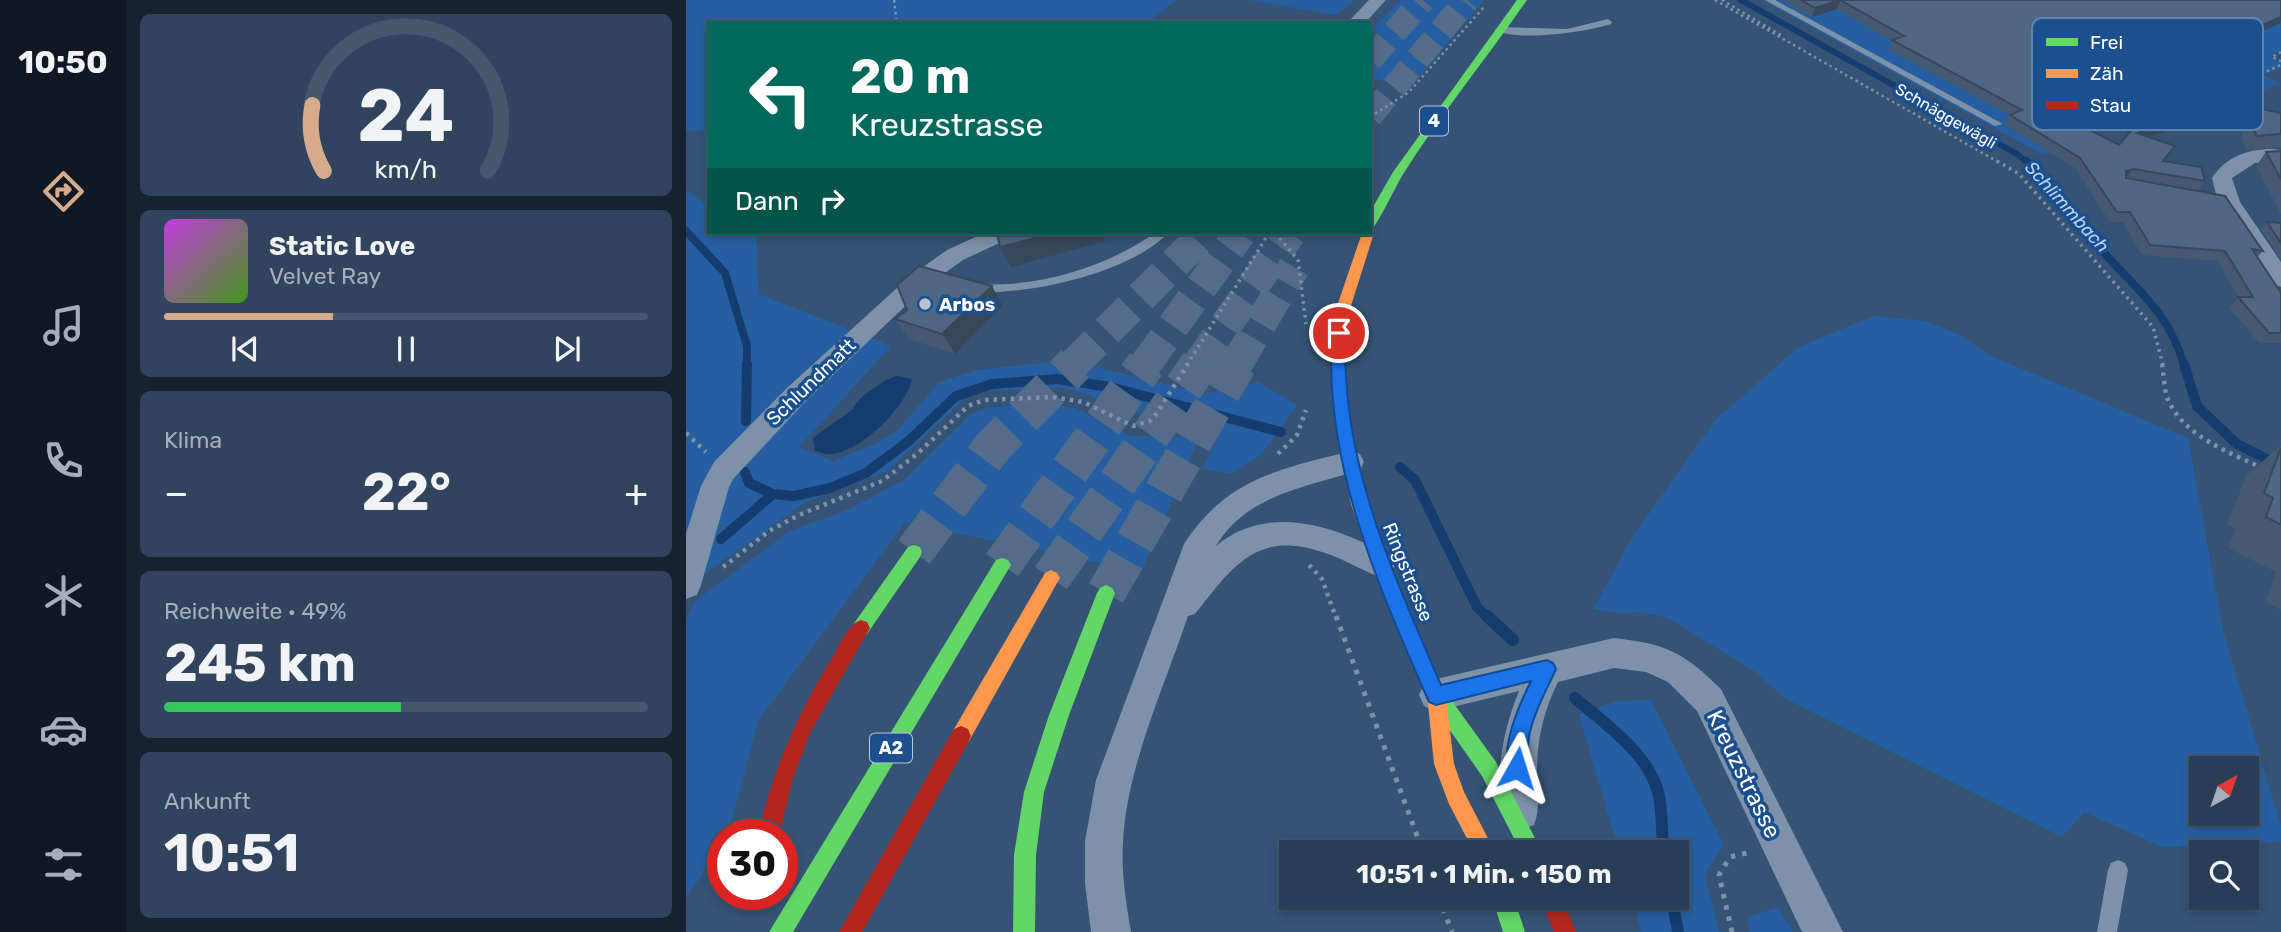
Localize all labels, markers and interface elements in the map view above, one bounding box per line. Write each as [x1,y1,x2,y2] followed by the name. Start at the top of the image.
[2032,18,2263,130] legend
[2090,31,2123,54] text: Frei
[18,43,108,81] text: 10:50
[850,47,971,105] text: 20 m
[735,49,826,140] icon: left
[2090,62,2123,85] text: Zäh
[358,73,454,159] text: 24
[1892,79,2000,153] street label: Schnäggewägli
[2090,94,2131,117] text: Stau
[850,106,1043,144] text: Kreuzstrasse
[1420,106,1448,136] road number: 4
[375,155,437,184] text: km/h
[2020,157,2114,257] water label: Schlimmbach
[39,167,88,216] icon: directions
[813,182,851,220] icon: right
[735,186,799,217] text: Dann
[269,231,415,262] text: Static Love
[269,262,381,290] text: Velvet Ray
[939,293,995,316] place label: Arbos
[917,296,933,312] marker: Arbos
[39,301,88,350] icon: music
[1309,303,1369,363] pin
[1320,314,1358,352] icon: arrive
[226,330,264,368] icon: previous
[387,330,425,368] icon: pause
[548,330,586,368] icon: next
[762,333,861,430] street label: Schlundmatt
[164,426,222,454] text: Klima
[39,436,88,485] icon: phone
[362,461,451,523] text: 22°
[164,470,189,516] text: −
[624,470,648,516] text: +
[1378,519,1438,625] street label: Ringstrasse
[39,571,88,620] icon: climate
[164,597,346,625] text: Reichweite · 49%
[164,632,356,694] text: 245 km
[39,705,88,754] icon: car
[1701,705,1787,843] street label: Kreuzstrasse
[1480,731,1554,805] position arrow
[870,734,912,762] road number: A2
[2189,756,2259,826] north arrow
[2189,756,2259,910] map controls
[164,787,251,815] text: Ankunft
[707,819,798,910] speed limit sign: 30
[164,822,299,884] text: 10:51
[39,840,88,889] icon: filters
[2189,840,2259,910] button: search
[1356,859,1612,890] text: 10:51 · 1 Min. · 150 m

